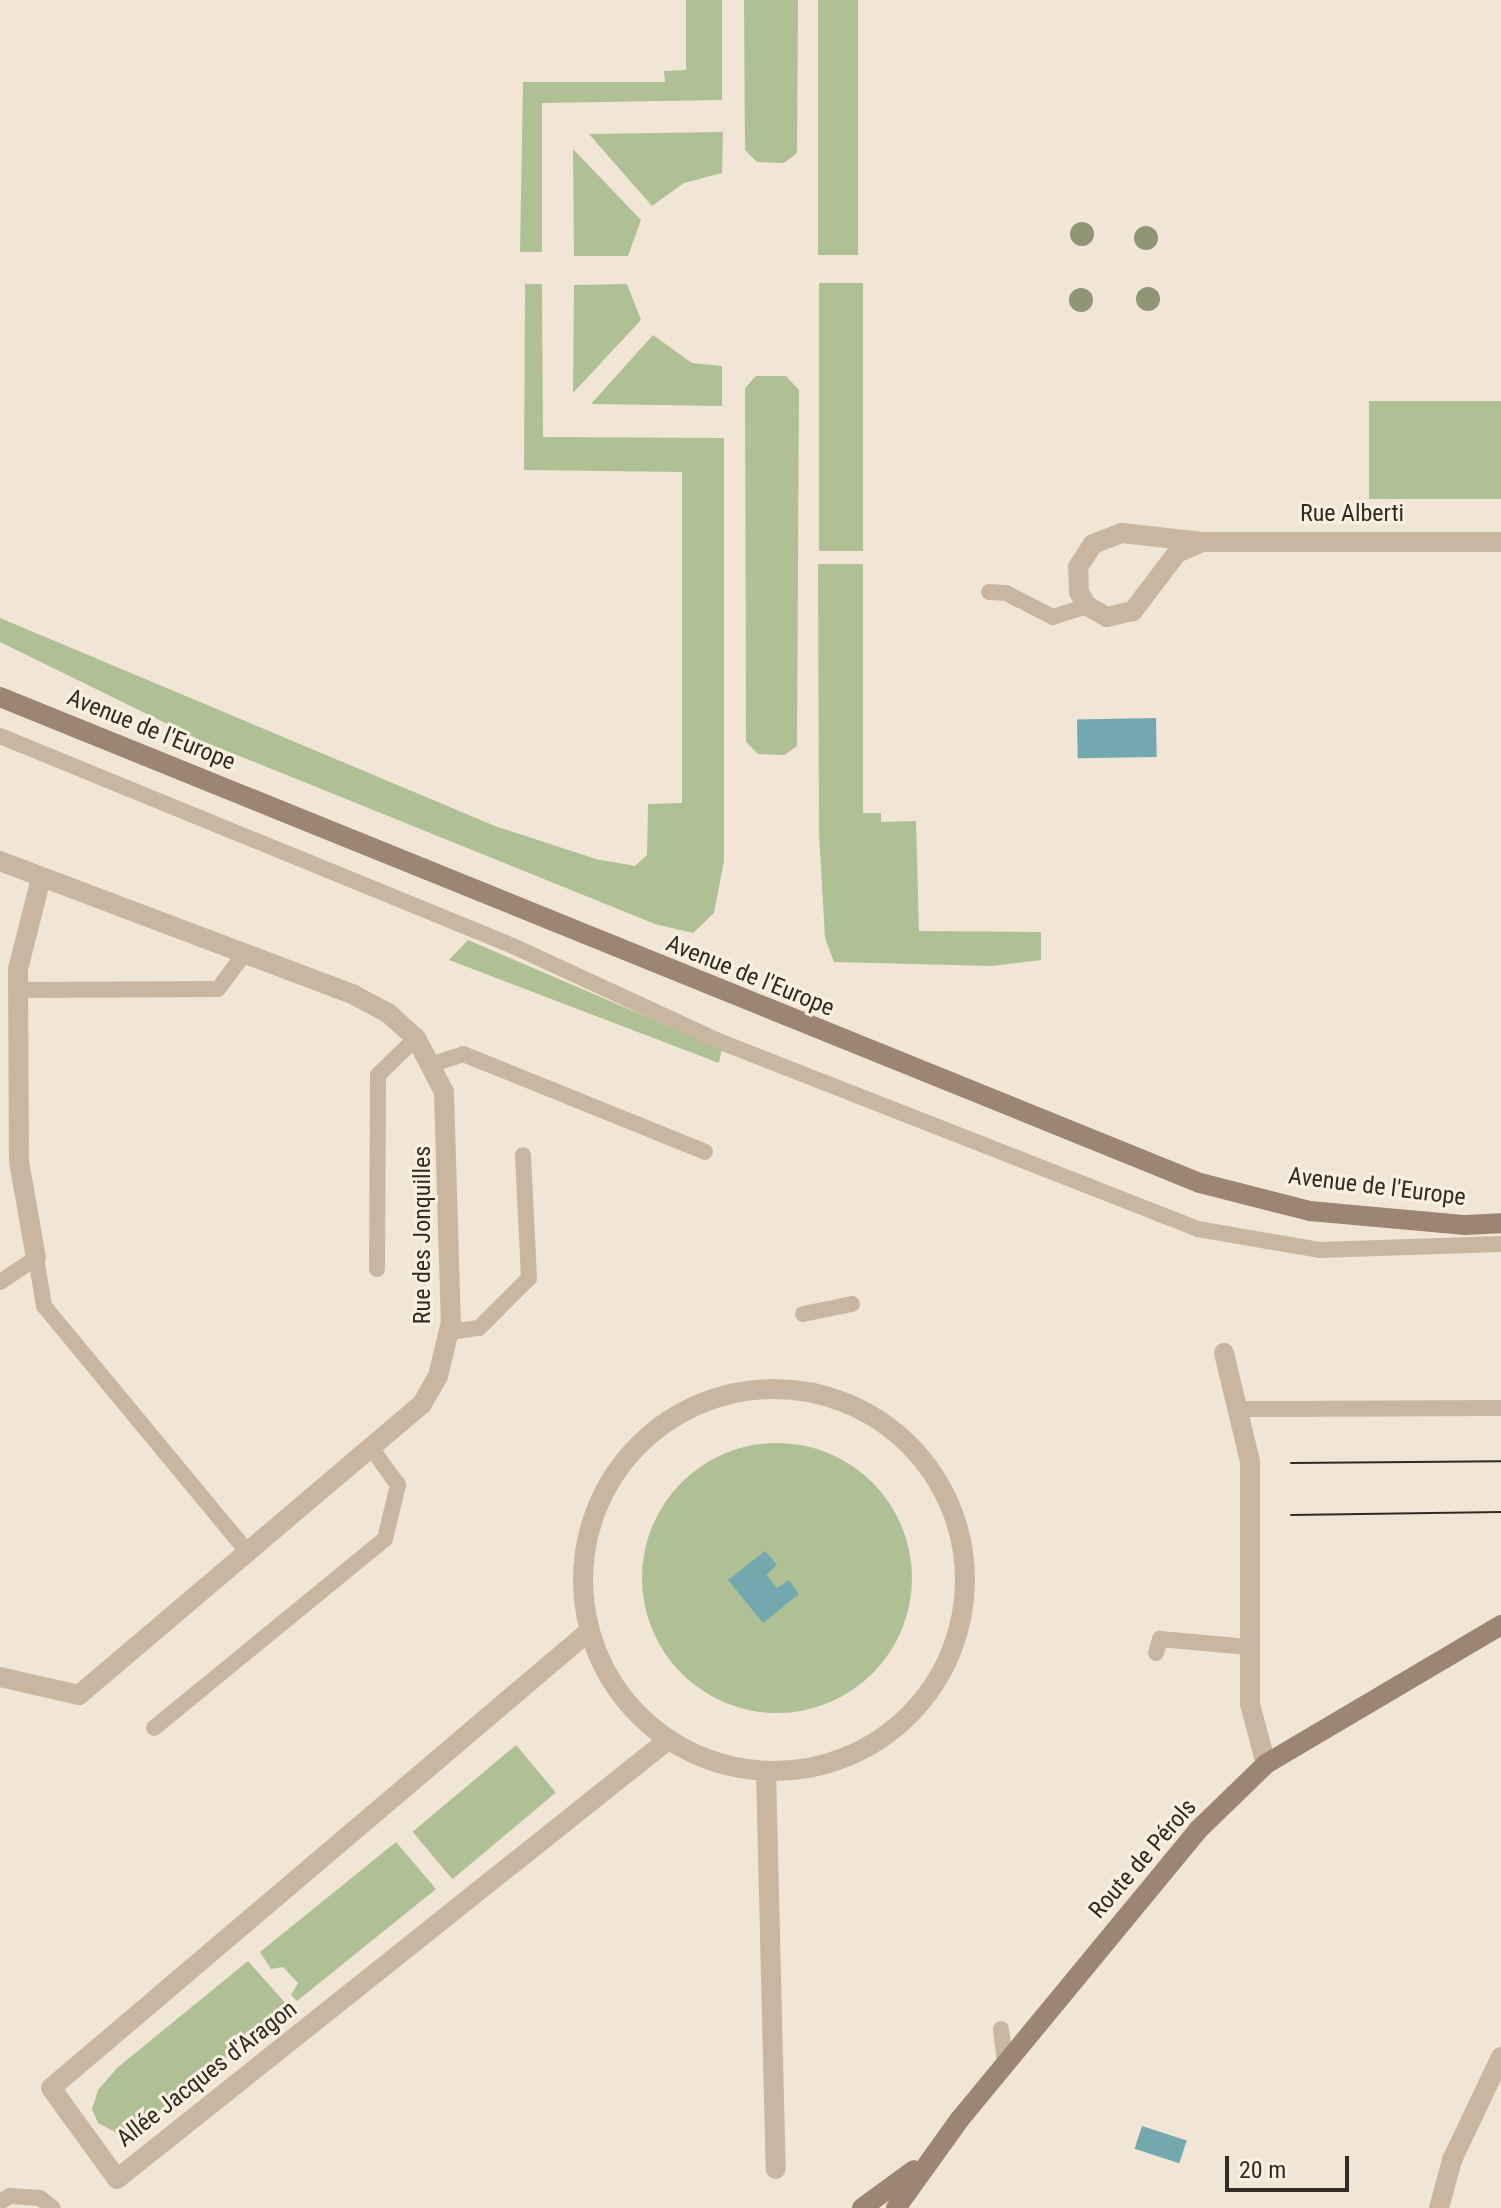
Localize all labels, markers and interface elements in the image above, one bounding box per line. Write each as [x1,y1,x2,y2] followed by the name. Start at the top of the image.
[1300,500,1404,528] street label: Rue Alberti
[63,683,239,777] street label: Avenue de l'Europe
[662,929,838,1023] street label: Avenue de l'Europe
[409,1146,437,1324] street label: Rue des Jonquilles
[1287,1162,1467,1212] street label: Avenue de l'Europe
[1083,1793,1203,1925] street label: Route de Pérols
[111,1995,303,2153] street label: Allée Jacques d'Aragon
[1229,2140,1353,2190] scale bar
[1239,2156,1286,2184] text: 20 m

